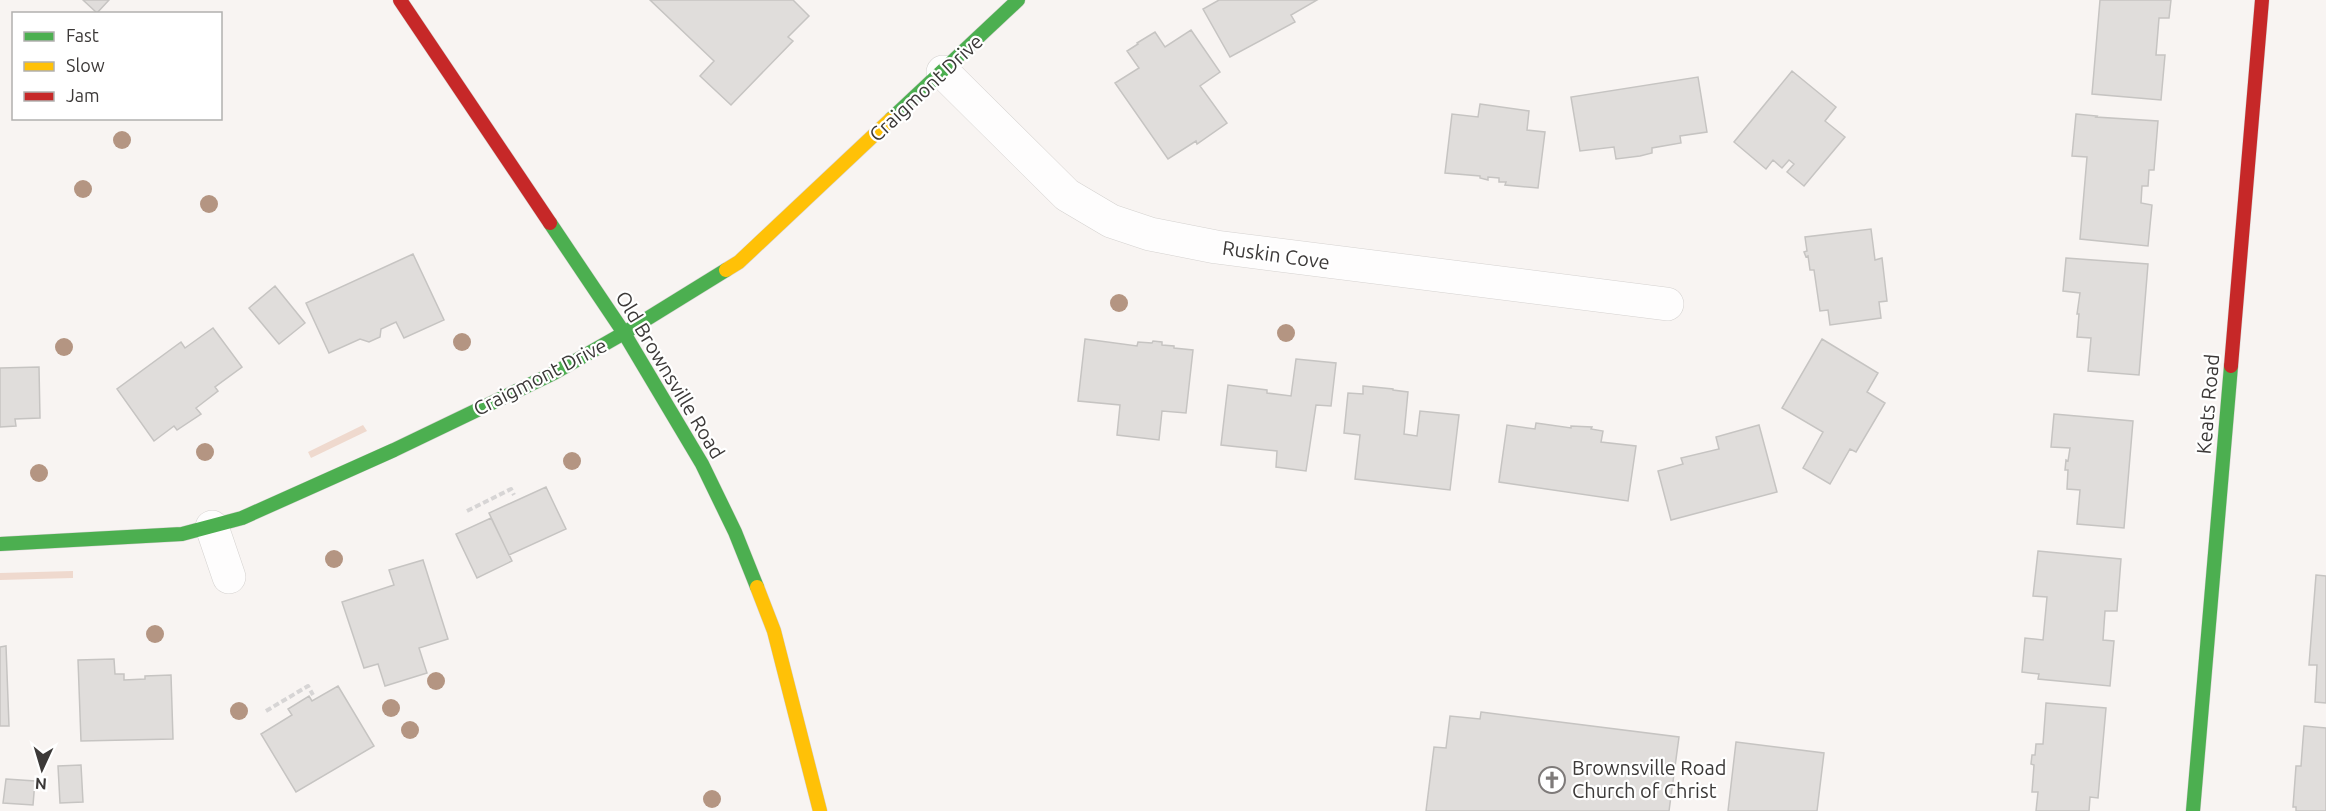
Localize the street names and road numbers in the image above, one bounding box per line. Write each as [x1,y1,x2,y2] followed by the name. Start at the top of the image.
[864,29,987,146] street label: Craigmont Drive
[1221,236,1331,273] street label: Ruskin Cove
[611,287,730,463] street label: Old Brownsville Road
[469,333,610,420] street label: Craigmont Drive
[2192,353,2223,455] street label: Keats Road

